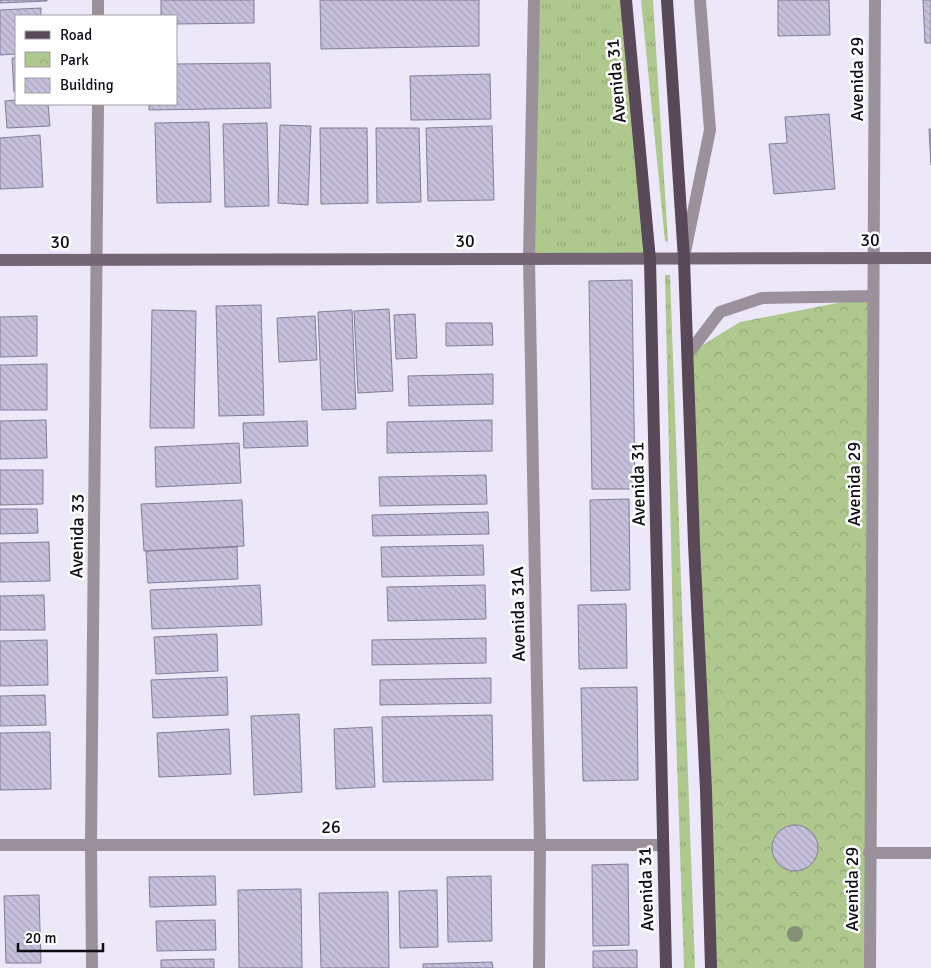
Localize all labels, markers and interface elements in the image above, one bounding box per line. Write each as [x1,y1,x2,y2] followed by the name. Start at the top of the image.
[15,15,178,105] legend
[60,26,92,44] text: Road
[846,37,868,121] street label: Avenida 29
[601,38,631,124] street label: Avenida 31
[60,51,89,69] text: Park
[60,76,114,94] text: Building
[860,229,880,251] street label: 30
[455,230,475,252] street label: 30
[50,231,70,253] street label: 30
[626,442,650,526] street label: Avenida 31
[843,442,865,526] street label: Avenida 29
[65,494,89,578] street label: Avenida 33
[506,566,530,662] street label: Avenida 31A
[321,816,341,838] street label: 26
[634,846,658,932] street label: Avenida 31
[841,847,863,931] street label: Avenida 29
[18,920,102,952] scale bar
[25,929,56,947] text: 20 m

